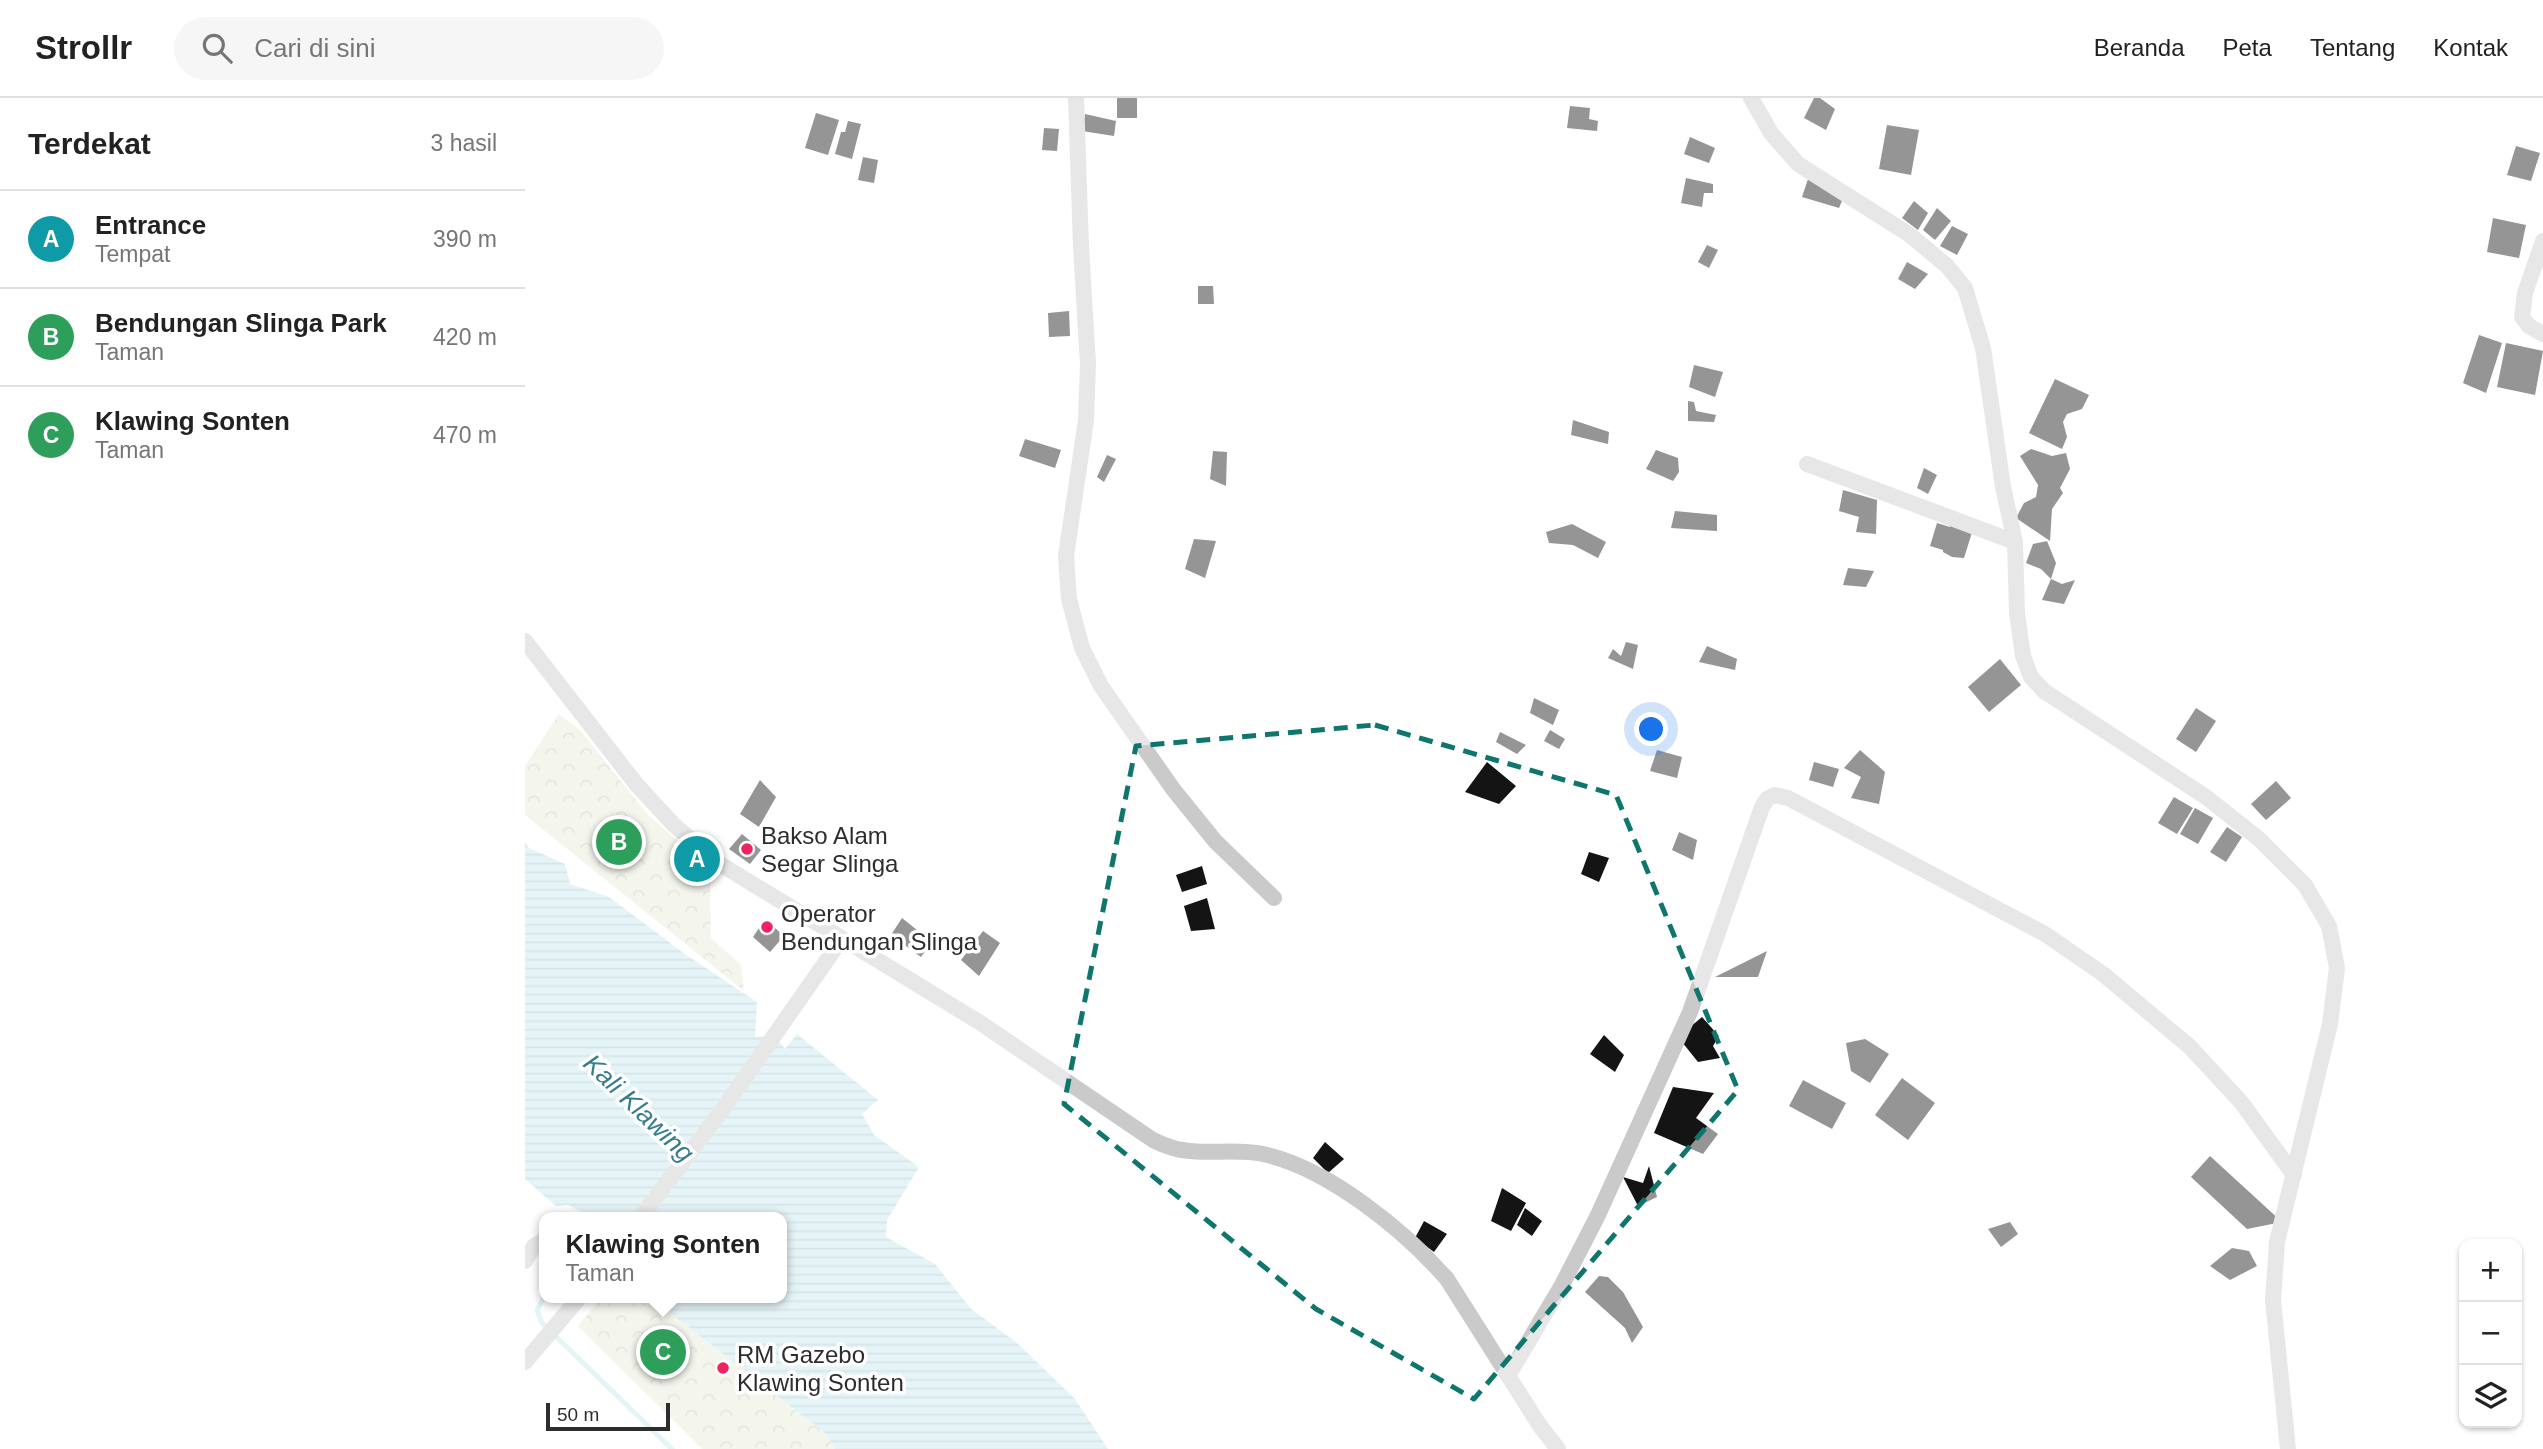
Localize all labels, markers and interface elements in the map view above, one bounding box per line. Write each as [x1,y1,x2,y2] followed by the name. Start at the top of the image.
[174,17,664,80] search box
[35,29,132,66] text: Strollr
[198,29,236,67] icon: search
[254,33,376,63] text: Cari di sini
[2094,34,2185,61] text: Beranda
[2223,34,2272,61] text: Peta
[2310,34,2395,61] text: Tentang
[2433,34,2508,61] text: Kontak
[28,127,151,160] text: Terdekat
[431,130,497,156] text: 3 hasil
[95,210,206,240] text: Entrance
[43,226,59,252] text: A
[433,226,497,252] text: 390 m
[95,241,170,267] text: Tempat
[95,308,387,338] text: Bendungan Slinga Park
[43,324,59,350] text: B
[433,324,497,350] text: 420 m
[95,339,164,365] text: Taman
[95,406,290,436] text: Klawing Sonten
[43,422,59,448] text: C
[433,422,497,448] text: 470 m
[95,437,164,463] text: Taman
[1634,712,1668,746] your location
[596,816,642,868] pin: B
[761,822,899,877] place label: Bakso Alam Segar Slinga
[674,833,720,885] pin: A
[739,841,755,857] marker: Bakso Alam Segar Slinga
[781,900,978,955] place label: Operator Bendungan Slinga
[759,919,775,935] marker: Operator Bendungan Slinga
[578,1048,701,1168] water label: Kali Klawing
[539,1212,787,1303] popup
[566,1229,761,1259] text: Klawing Sonten
[2459,1239,2522,1428] map controls
[2459,1239,2522,1302] button: +
[566,1260,635,1286] text: Taman
[2459,1302,2522,1365] button: −
[640,1326,686,1378] pin: C
[737,1341,904,1396] place label: RM Gazebo Klawing Sonten
[715,1360,731,1376] marker: RM Gazebo Klawing Sonten
[2459,1365,2522,1428] button: layers
[546,1400,670,1432] scale bar
[557,1404,599,1425] text: 50 m

